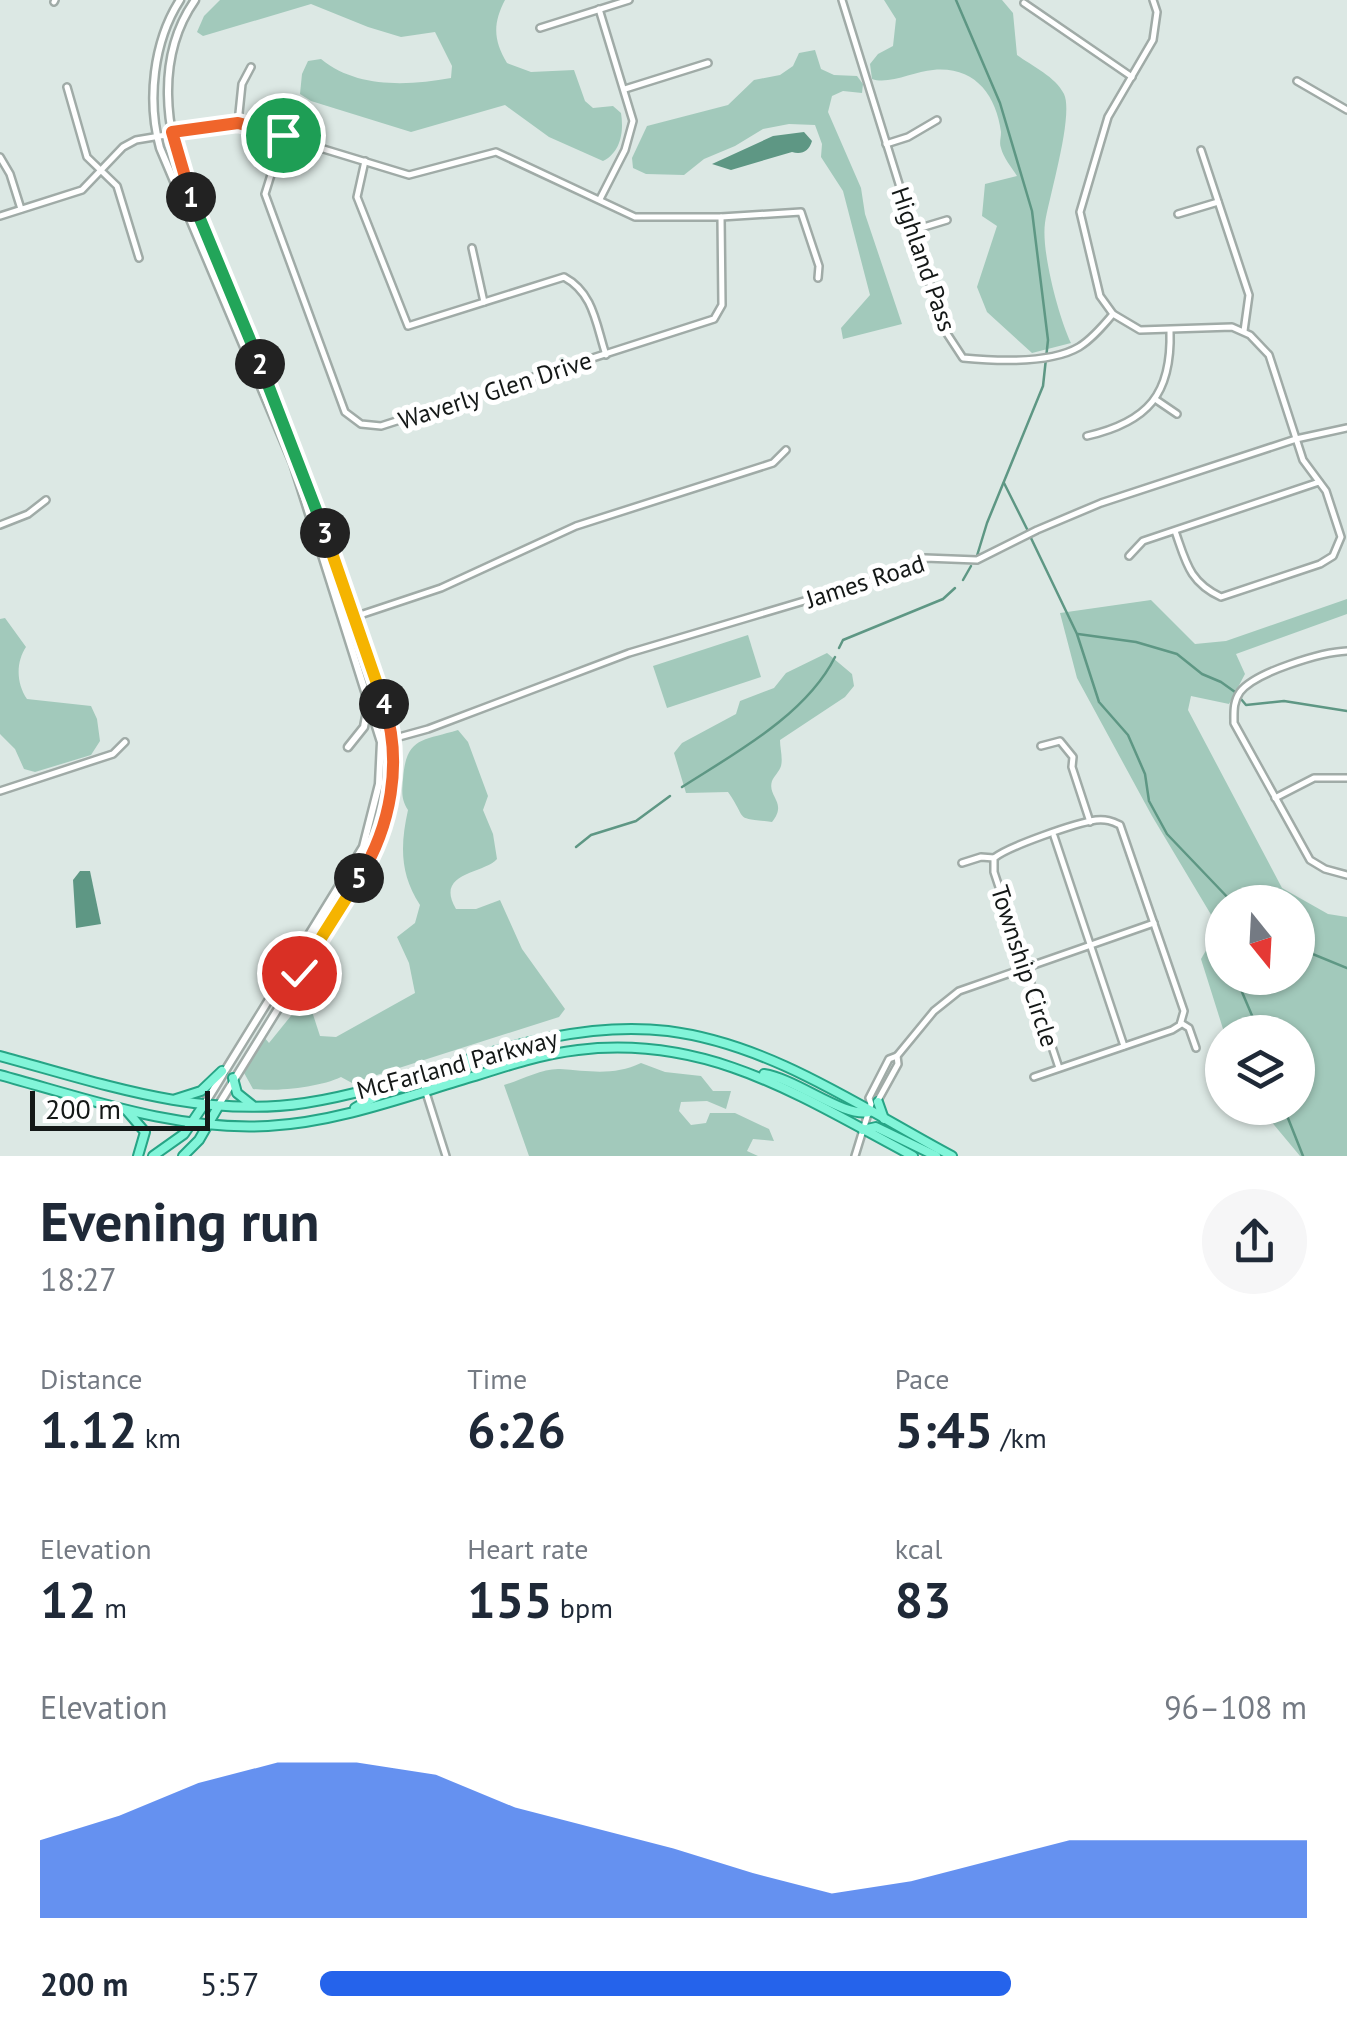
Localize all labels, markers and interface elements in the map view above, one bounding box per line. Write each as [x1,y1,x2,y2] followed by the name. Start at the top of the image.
[241,93,326,178] pin
[256,108,311,163] icon: arrive
[166,172,216,222] pin: 1
[183,178,199,215] text: 1
[884,183,964,335] street label: Highland Pass
[235,339,285,389] pin: 2
[394,344,596,436] street label: Waverly Glen Drive
[252,345,268,382] text: 2
[300,508,350,558] pin: 3
[317,514,333,551] text: 3
[801,547,928,616] street label: James Road
[359,679,409,729] pin: 4
[376,685,392,722] text: 4
[334,853,384,903] pin: 5
[351,859,367,896] text: 5
[984,881,1066,1051] street label: Township Circle
[1205,885,1315,995] north arrow
[1205,885,1315,1125] map controls
[257,931,342,1016] pin
[272,946,327,1001] icon: check
[1205,1015,1315,1125] button: layers
[353,1022,561,1106] street label: McFarland Parkway
[30,1086,210,1130] scale bar
[45,1090,121,1127] text: 200 m
[40,1185,320,1256] text: Evening run
[1202,1189,1307,1294] button: share
[40,1258,117,1300] text: 18:27
[40,1360,143,1397] text: Distance
[467,1360,527,1397] text: Time
[895,1360,949,1397] text: Pace
[40,1397,137,1462] text: 1.12
[467,1397,566,1462] text: 6:26
[895,1397,993,1462] text: 5:45
[137,1419,181,1456] text: km
[993,1419,1047,1456] text: /km
[40,1530,152,1567] text: Elevation
[467,1530,588,1567] text: Heart rate
[895,1530,942,1567] text: kcal
[40,1567,97,1632] text: 12
[467,1567,552,1632] text: 155
[895,1567,951,1632] text: 83
[97,1589,127,1626] text: m
[552,1589,613,1626] text: bpm
[40,1686,167,1728] text: Elevation
[1164,1686,1307,1728] text: 96–108 m
[40,1963,128,2005] text: 200 m
[200,1963,259,2005] text: 5:57

